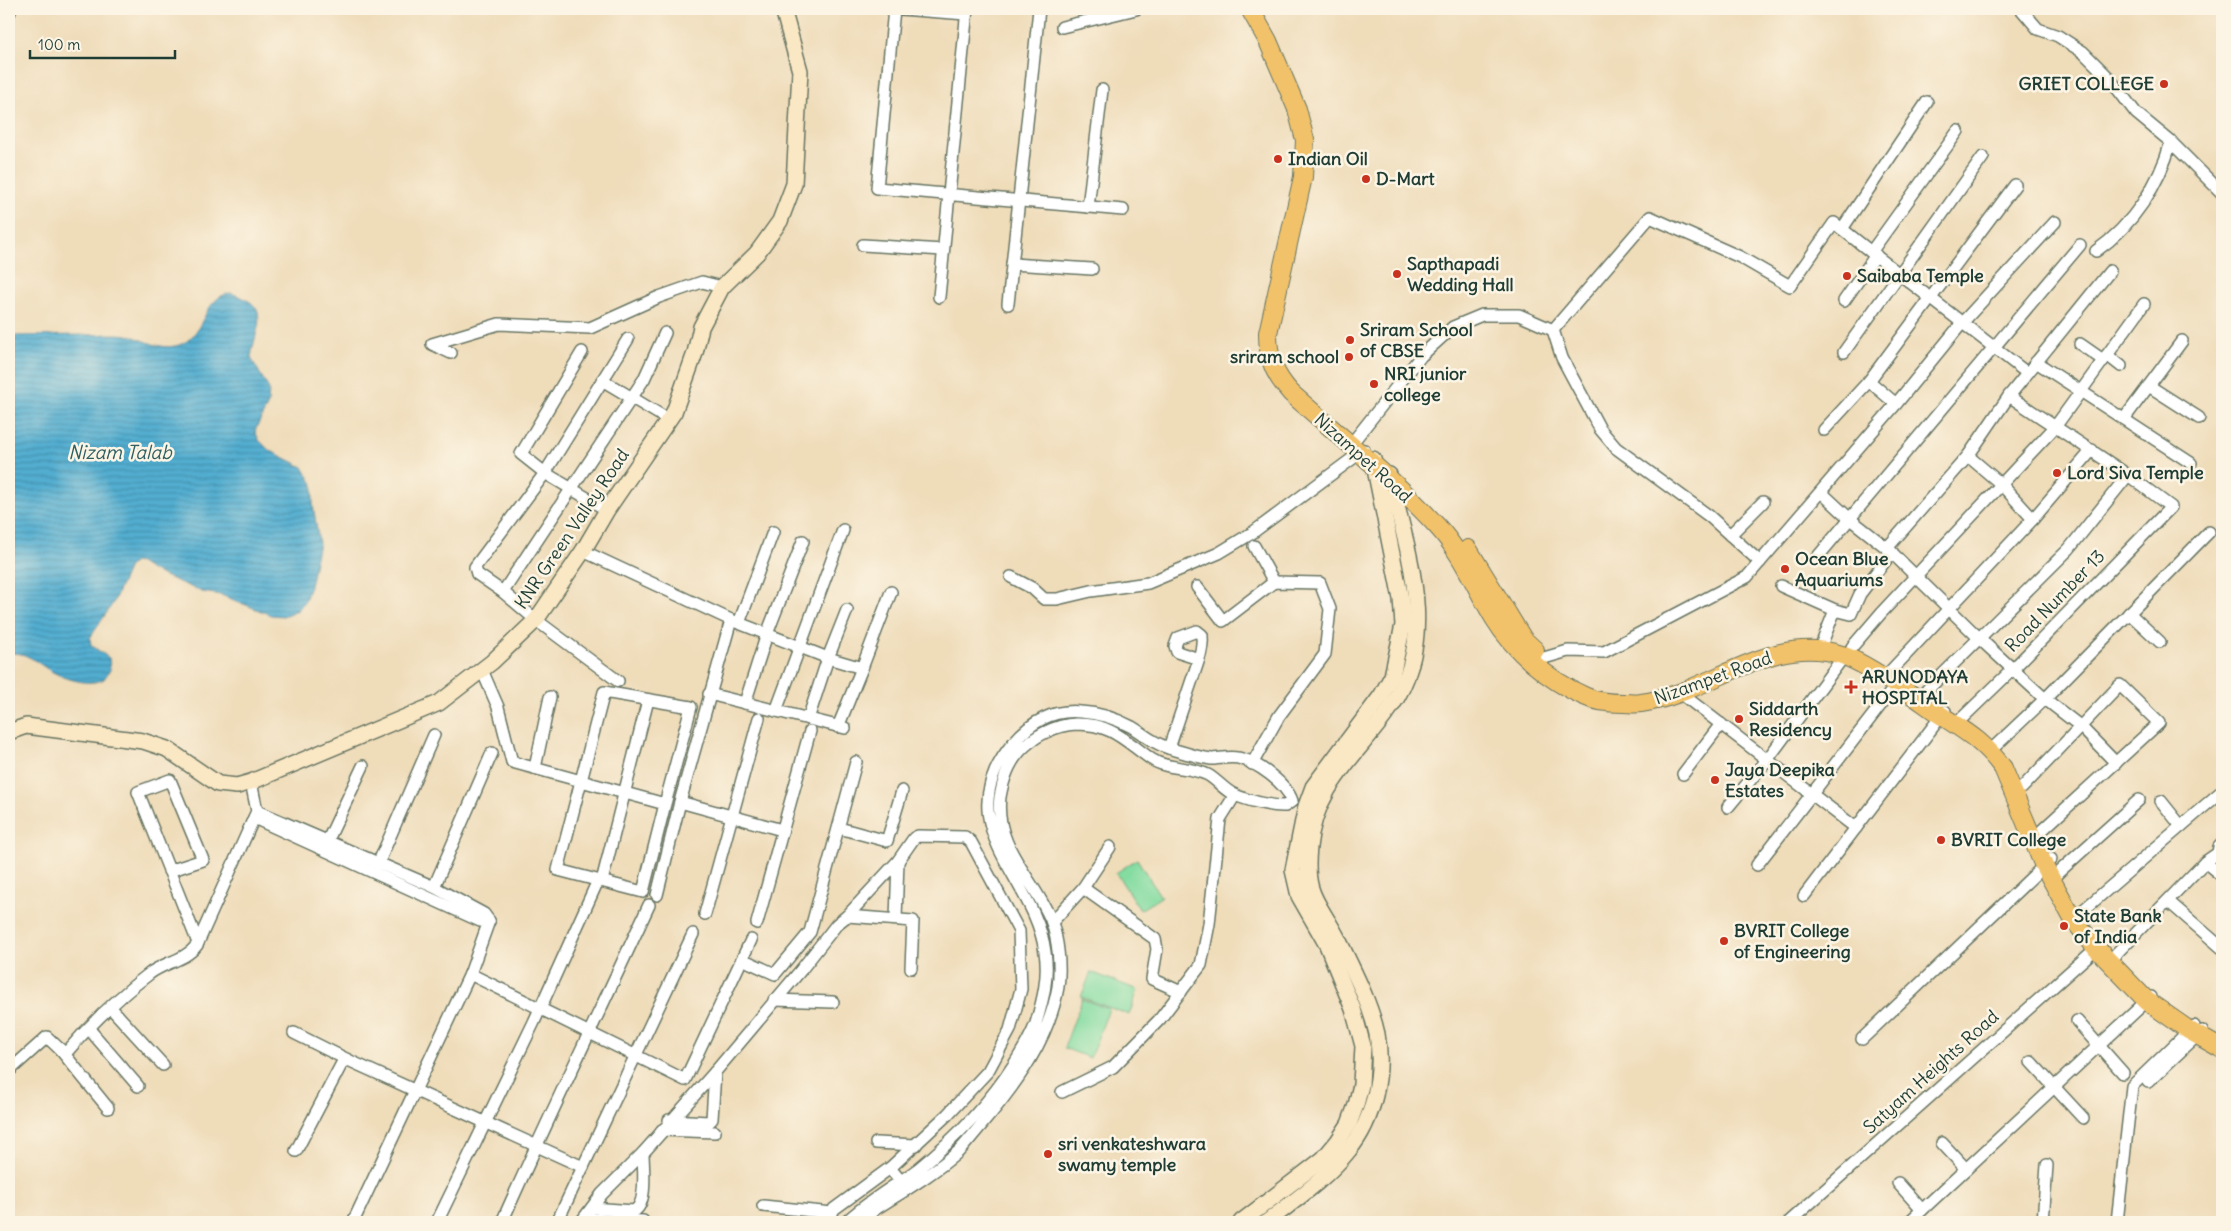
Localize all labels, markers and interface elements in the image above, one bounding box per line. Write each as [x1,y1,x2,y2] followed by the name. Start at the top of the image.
[30,28,175,60] scale bar
[38,35,80,54] text: 100 m
[2019,72,2154,95] place label: GRIET COLLEGE
[2158,78,2170,90] marker: GRIET COLLEGE
[1288,147,1368,170] place label: Indian Oil
[1272,153,1284,165] marker: Indian Oil
[1376,167,1436,190] place label: D-Mart
[1360,173,1372,185] marker: D-Mart
[1407,252,1514,296] place label: Sapthapadi Wedding Hall
[1857,264,1984,287] place label: Saibaba Temple
[1391,268,1403,280] marker: Sapthapadi Wedding Hall
[1841,270,1853,282] marker: Saibaba Temple
[1360,318,1473,362] place label: Sriram School of CBSE
[1344,334,1356,346] marker: Sriram School of CBSE
[1230,345,1339,368] place label: sriram school
[1343,351,1355,363] marker: sriram school
[1384,362,1467,406] place label: NRI junior college
[1368,378,1380,390] marker: NRI junior college
[1310,408,1417,508] street label: Nizampet Road
[68,440,173,464] water label: Nizam Talab
[509,444,634,613] street label: KNR Green Valley Road
[2067,461,2204,484] place label: Lord Siva Temple
[2051,467,2063,479] marker: Lord Siva Temple
[2000,545,2109,657] street label: Road Number 13
[1795,547,1889,591] place label: Ocean Blue Aquariums
[1779,563,1791,575] marker: Ocean Blue Aquariums
[1651,645,1775,709] street label: Nizampet Road
[1862,665,1968,709] place label: ARUNODAYA HOSPITAL
[1844,680,1858,694] marker: ARUNODAYA HOSPITAL
[1749,697,1832,741] place label: Siddarth Residency
[1733,713,1745,725] marker: Siddarth Residency
[1725,758,1835,802] place label: Jaya Deepika Estates
[1709,774,1721,786] marker: Jaya Deepika Estates
[1951,828,2066,851] place label: BVRIT College
[1935,834,1947,846] marker: BVRIT College
[2074,904,2162,948] place label: State Bank of India
[1734,919,1851,963] place label: BVRIT College of Engineering
[2058,920,2070,932] marker: State Bank of India
[1718,935,1730,947] marker: BVRIT College of Engineering
[1858,1004,2003,1139] street label: Satyam Heights Road
[1058,1132,1206,1176] place label: sri venkateshwara swamy temple
[1042,1148,1054,1160] marker: sri venkateshwara swamy temple

